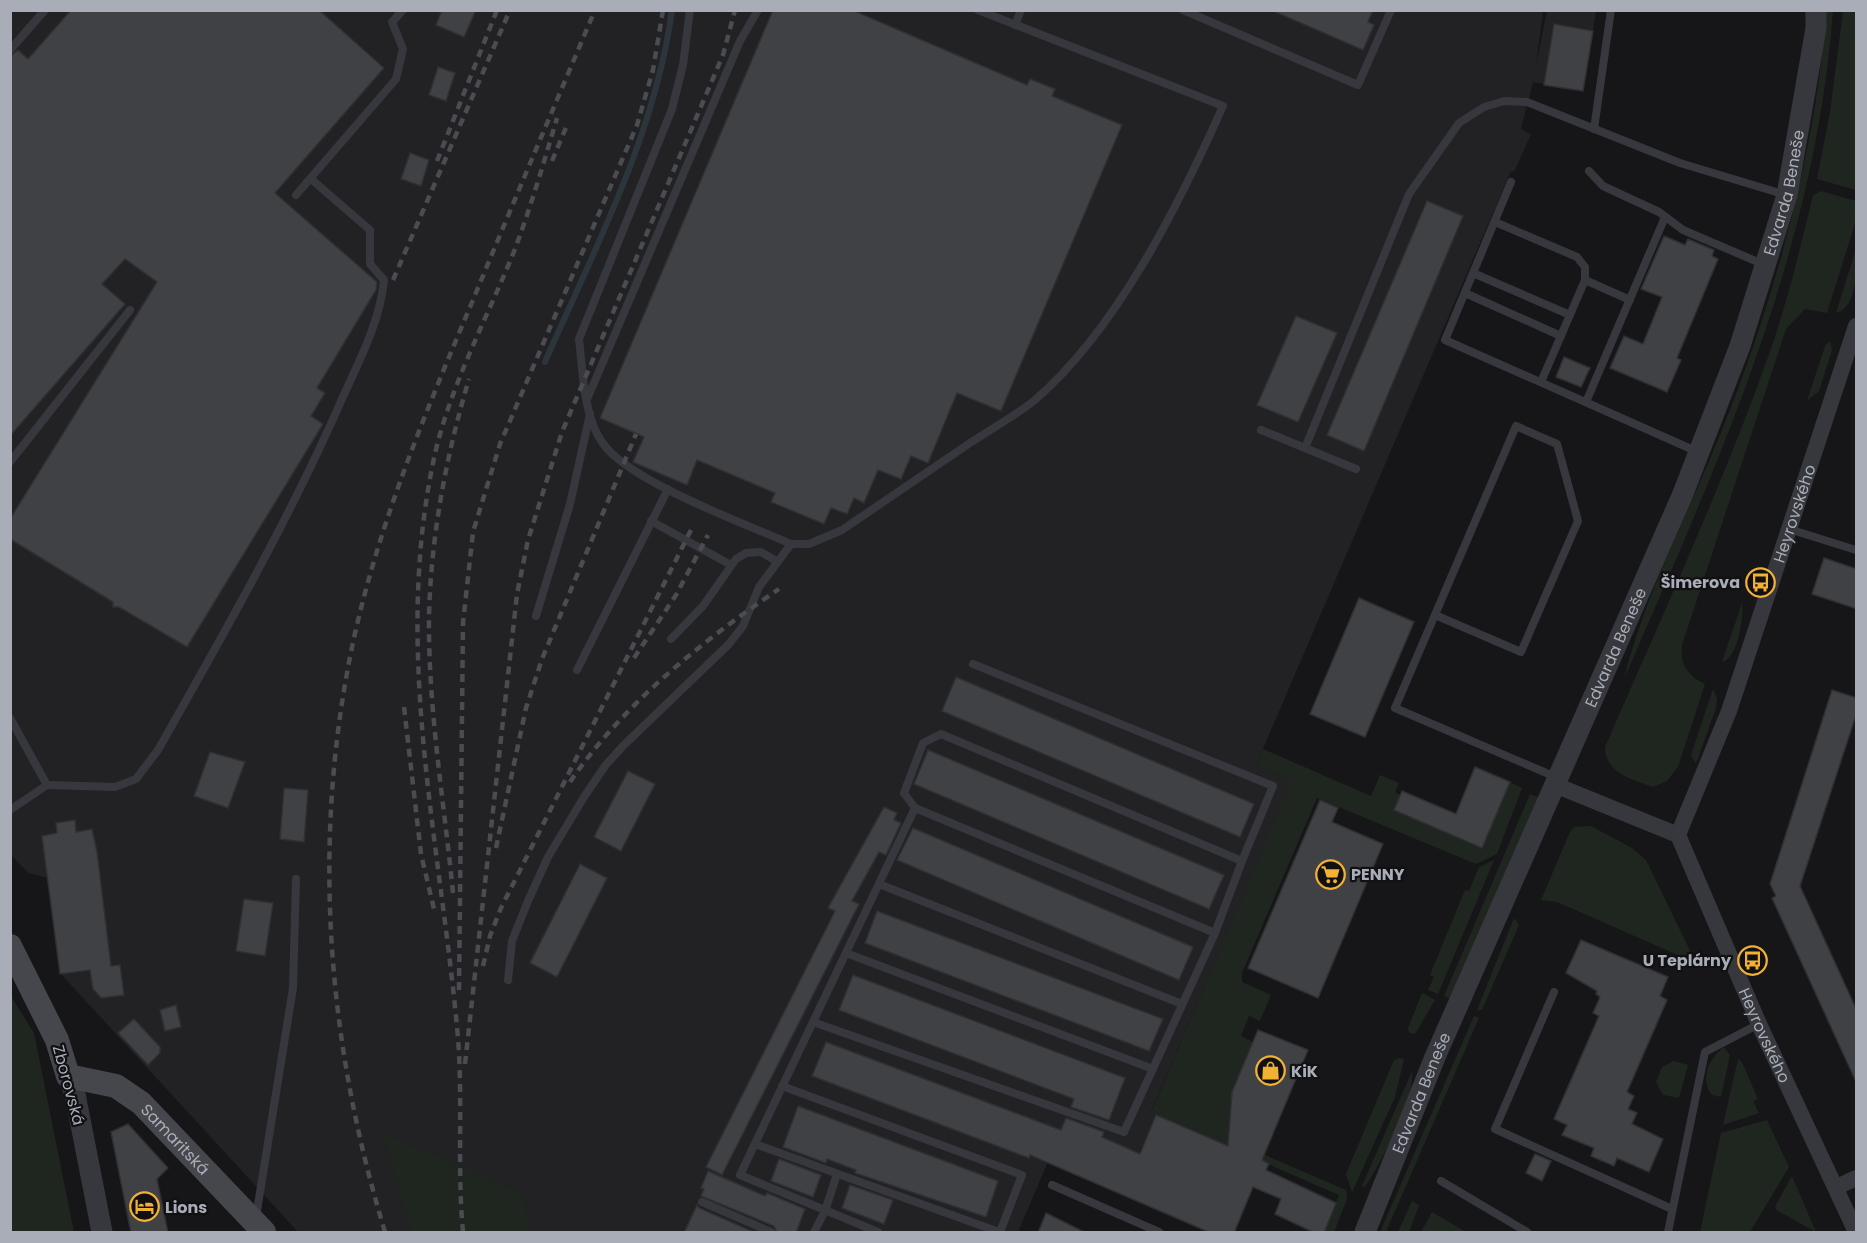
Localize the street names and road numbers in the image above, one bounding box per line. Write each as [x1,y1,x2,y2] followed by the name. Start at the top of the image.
[1758,128,1810,259] street label: Edvarda Beneše
[1768,462,1822,566] street label: Heyrovského
[1579,584,1652,711] street label: Edvarda Beneše
[1733,984,1796,1087] street label: Heyrovského
[1387,1029,1456,1157] street label: Edvarda Beneše
[47,1042,90,1128] street label: Zborovská
[136,1099,215,1180] street label: Samaritská

